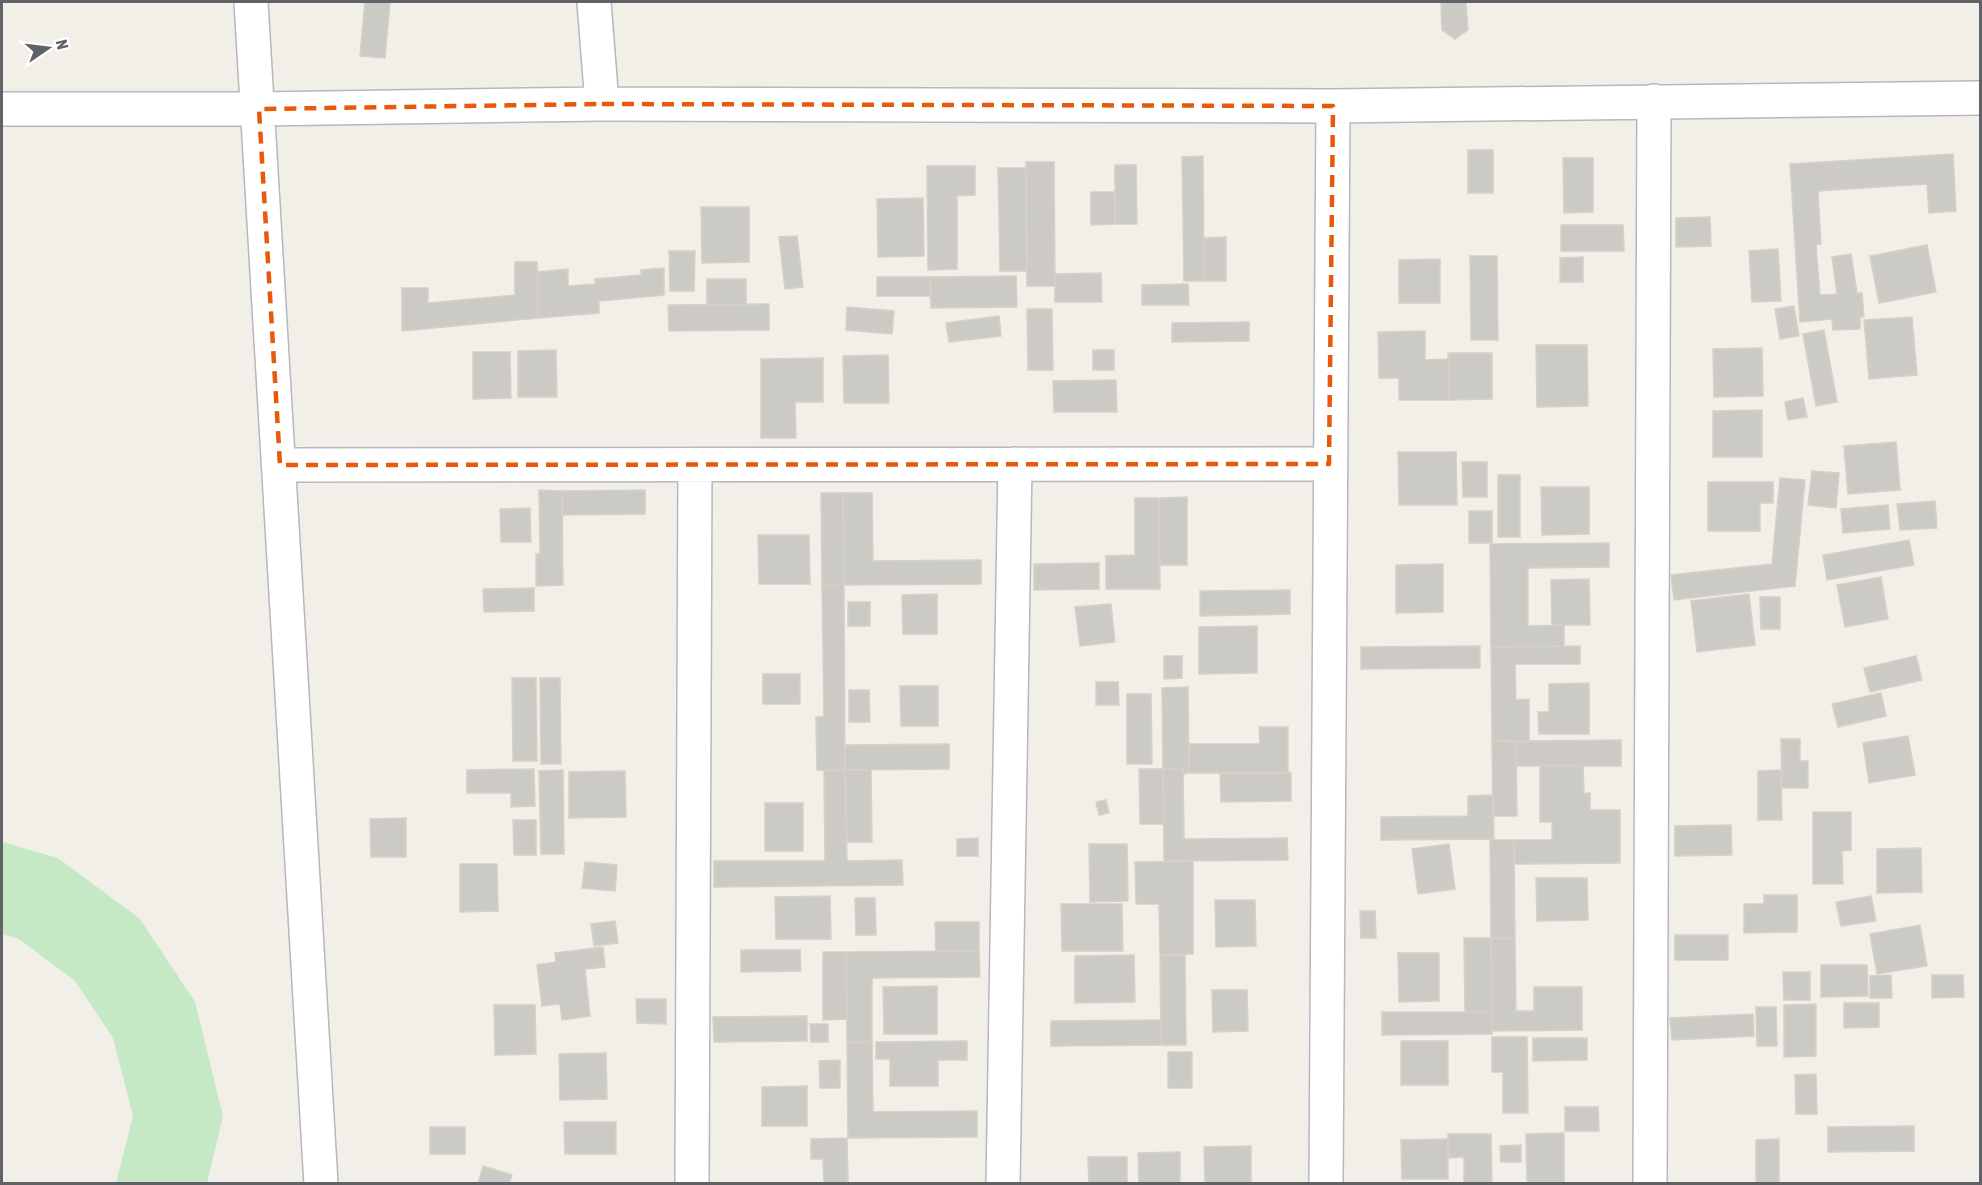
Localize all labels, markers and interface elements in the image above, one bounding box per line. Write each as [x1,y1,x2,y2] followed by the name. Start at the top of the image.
[18,18,78,78] north arrow
[53,38,72,51] text: N

